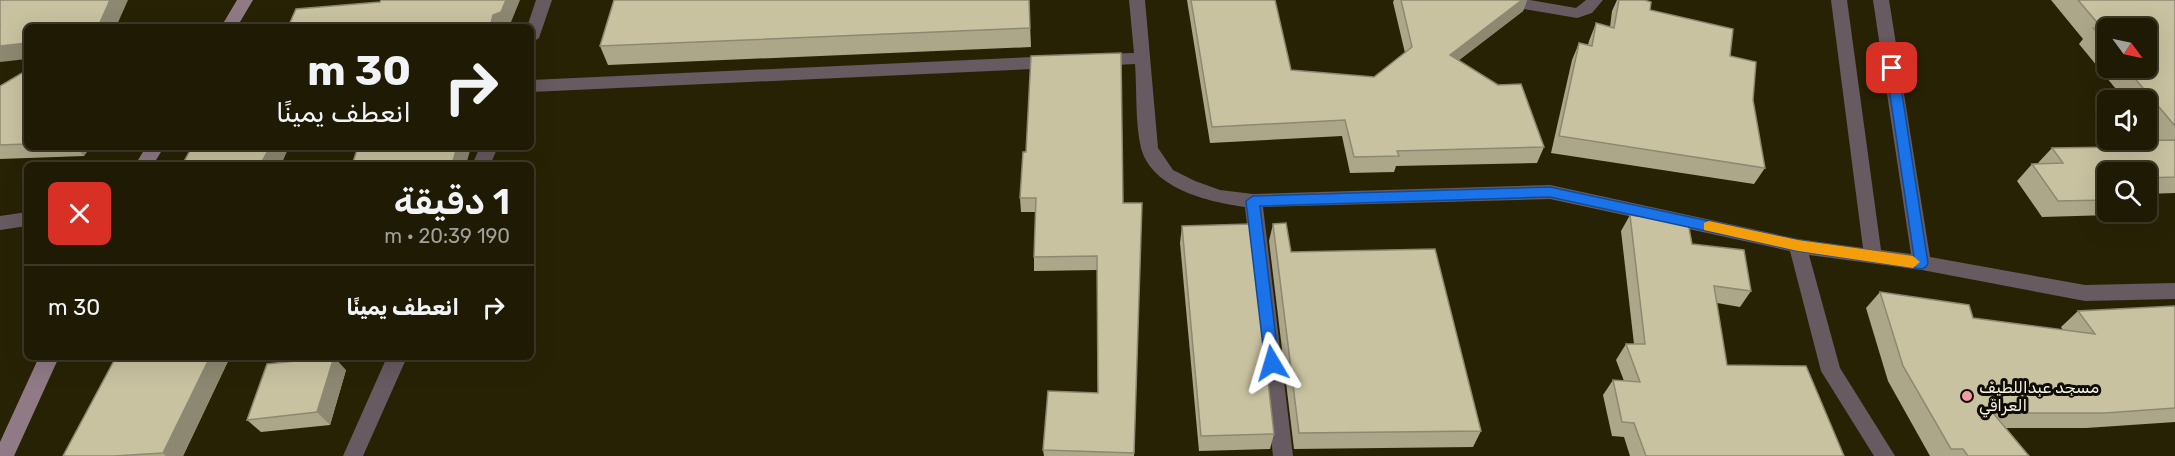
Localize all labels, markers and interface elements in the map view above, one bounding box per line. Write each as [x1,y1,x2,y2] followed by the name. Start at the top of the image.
[2097,18,2157,78] north arrow
[2097,18,2157,222] map controls
[1866,42,1917,93] pin
[307,46,411,96] text: 30 m
[432,48,510,126] icon: right
[1875,51,1908,84] icon: arrive
[2097,90,2157,150] button: sound
[276,97,411,129] text: انعطف يمينًا
[2097,162,2157,222] button: search
[394,180,510,223] text: 1 دقيقة
[48,182,111,245] button: close
[384,224,510,248] text: 190 m · 20:39
[477,291,510,324] icon: right
[48,294,100,321] text: 30 m
[346,294,459,321] text: انعطف يمينًا
[1240,331,1304,395] position arrow
[1979,378,2099,418] place label: مسجد عبداللطيف العراقي
[1960,389,1974,403] marker: مسجد عبداللطيف العراقي

